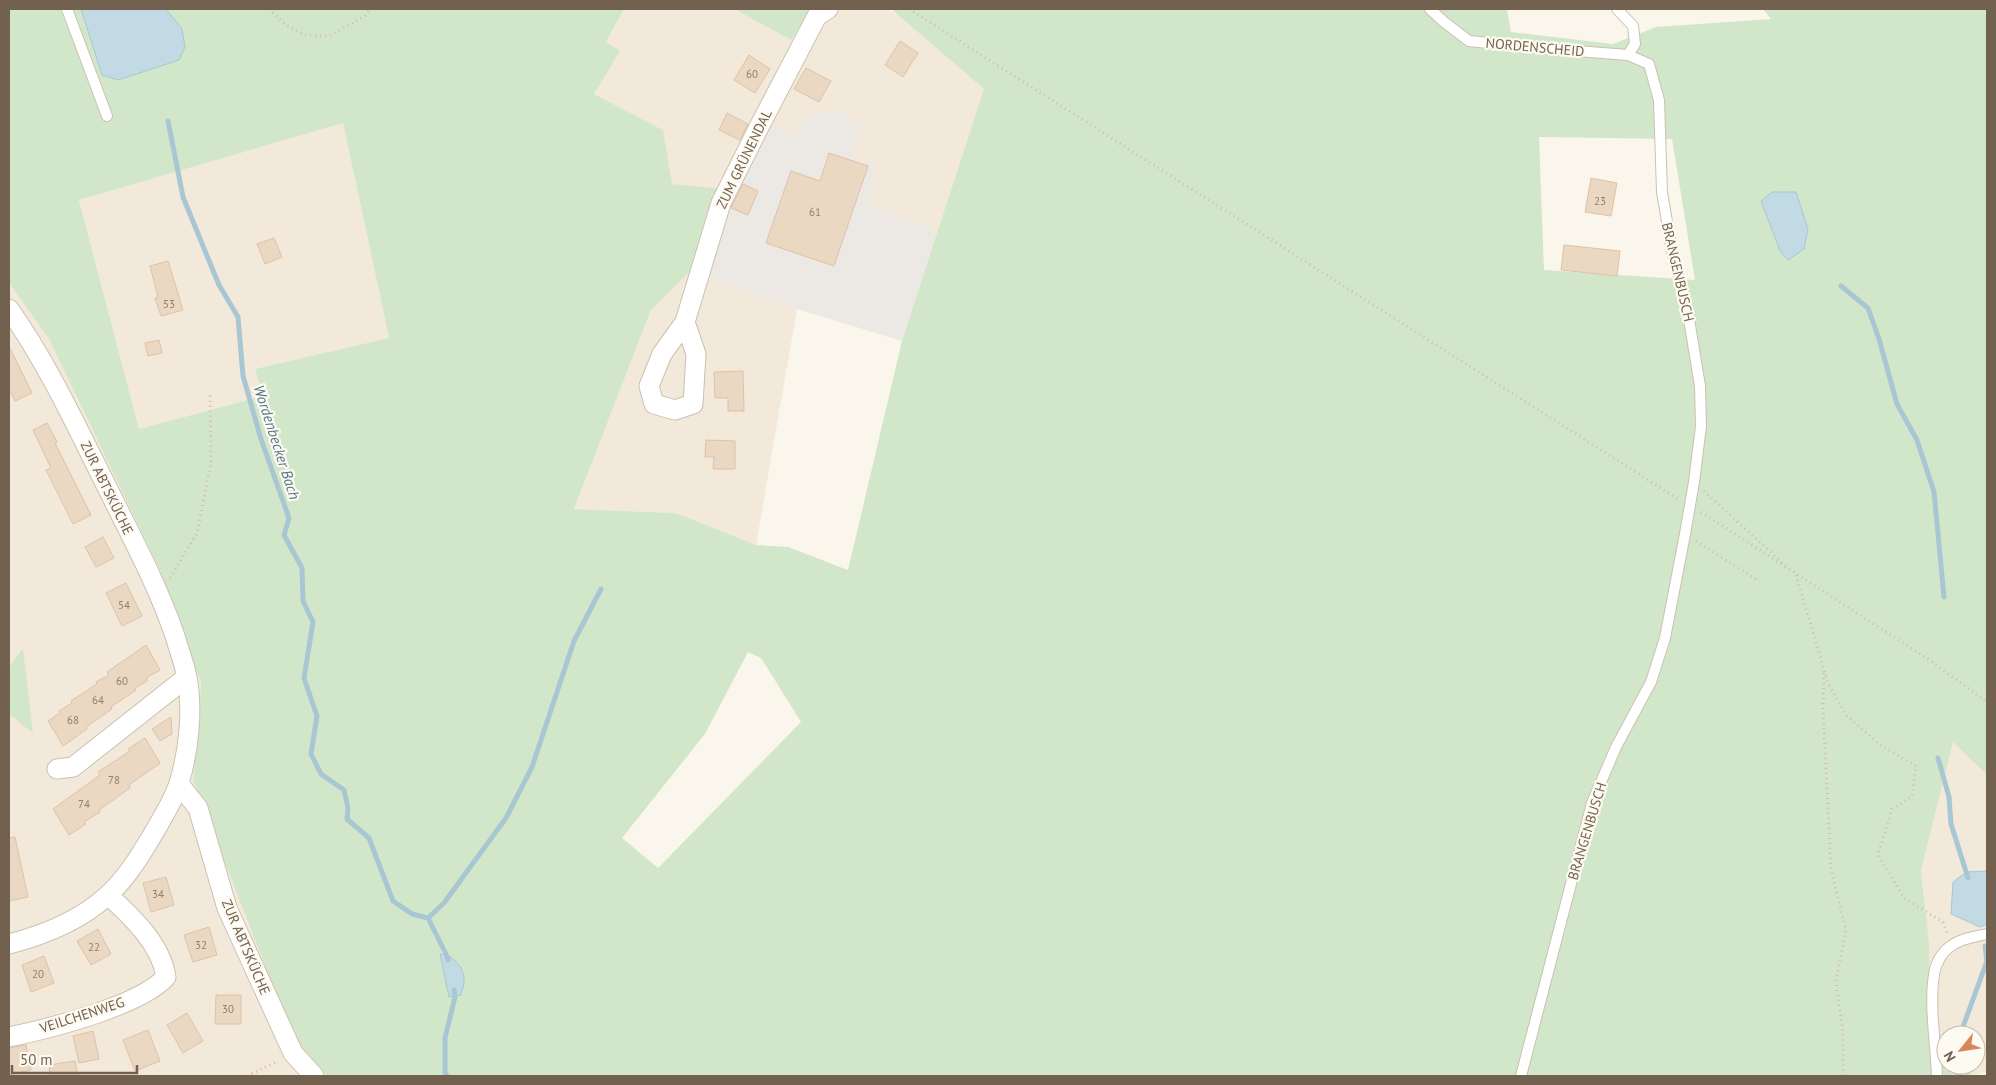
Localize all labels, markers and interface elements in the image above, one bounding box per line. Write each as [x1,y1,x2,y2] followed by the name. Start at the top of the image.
[1485,34,1585,60] street label: NORDENSCHEID
[746,67,758,81] house number: 60
[712,106,776,212] street label: ZUM GRÜNENDAL
[1594,194,1606,208] house number: 23
[809,205,821,219] house number: 61
[1658,221,1698,323] street label: BRANGENBUSCH
[163,297,175,311] house number: 53
[250,382,304,502] water label: Wordenbecker Bach
[77,438,137,538] street label: ZUR ABTSKÜCHE
[118,598,130,612] house number: 54
[116,674,128,688] house number: 60
[92,693,104,707] house number: 64
[67,713,79,727] house number: 68
[108,773,120,787] house number: 78
[1564,780,1610,882] street label: BRANGENBUSCH
[78,797,90,811] house number: 74
[152,887,164,901] house number: 34
[218,896,274,998] street label: ZUR ABTSKÜCHE
[195,938,207,952] house number: 32
[88,940,100,954] house number: 22
[32,967,44,981] house number: 20
[36,993,127,1037] street label: VEILCHENWEG
[222,1002,234,1016] house number: 30
[1936,1025,1986,1075] north arrow
[12,1042,138,1074] scale bar
[1940,1048,1960,1065] text: N
[20,1050,53,1069] text: 50 m

